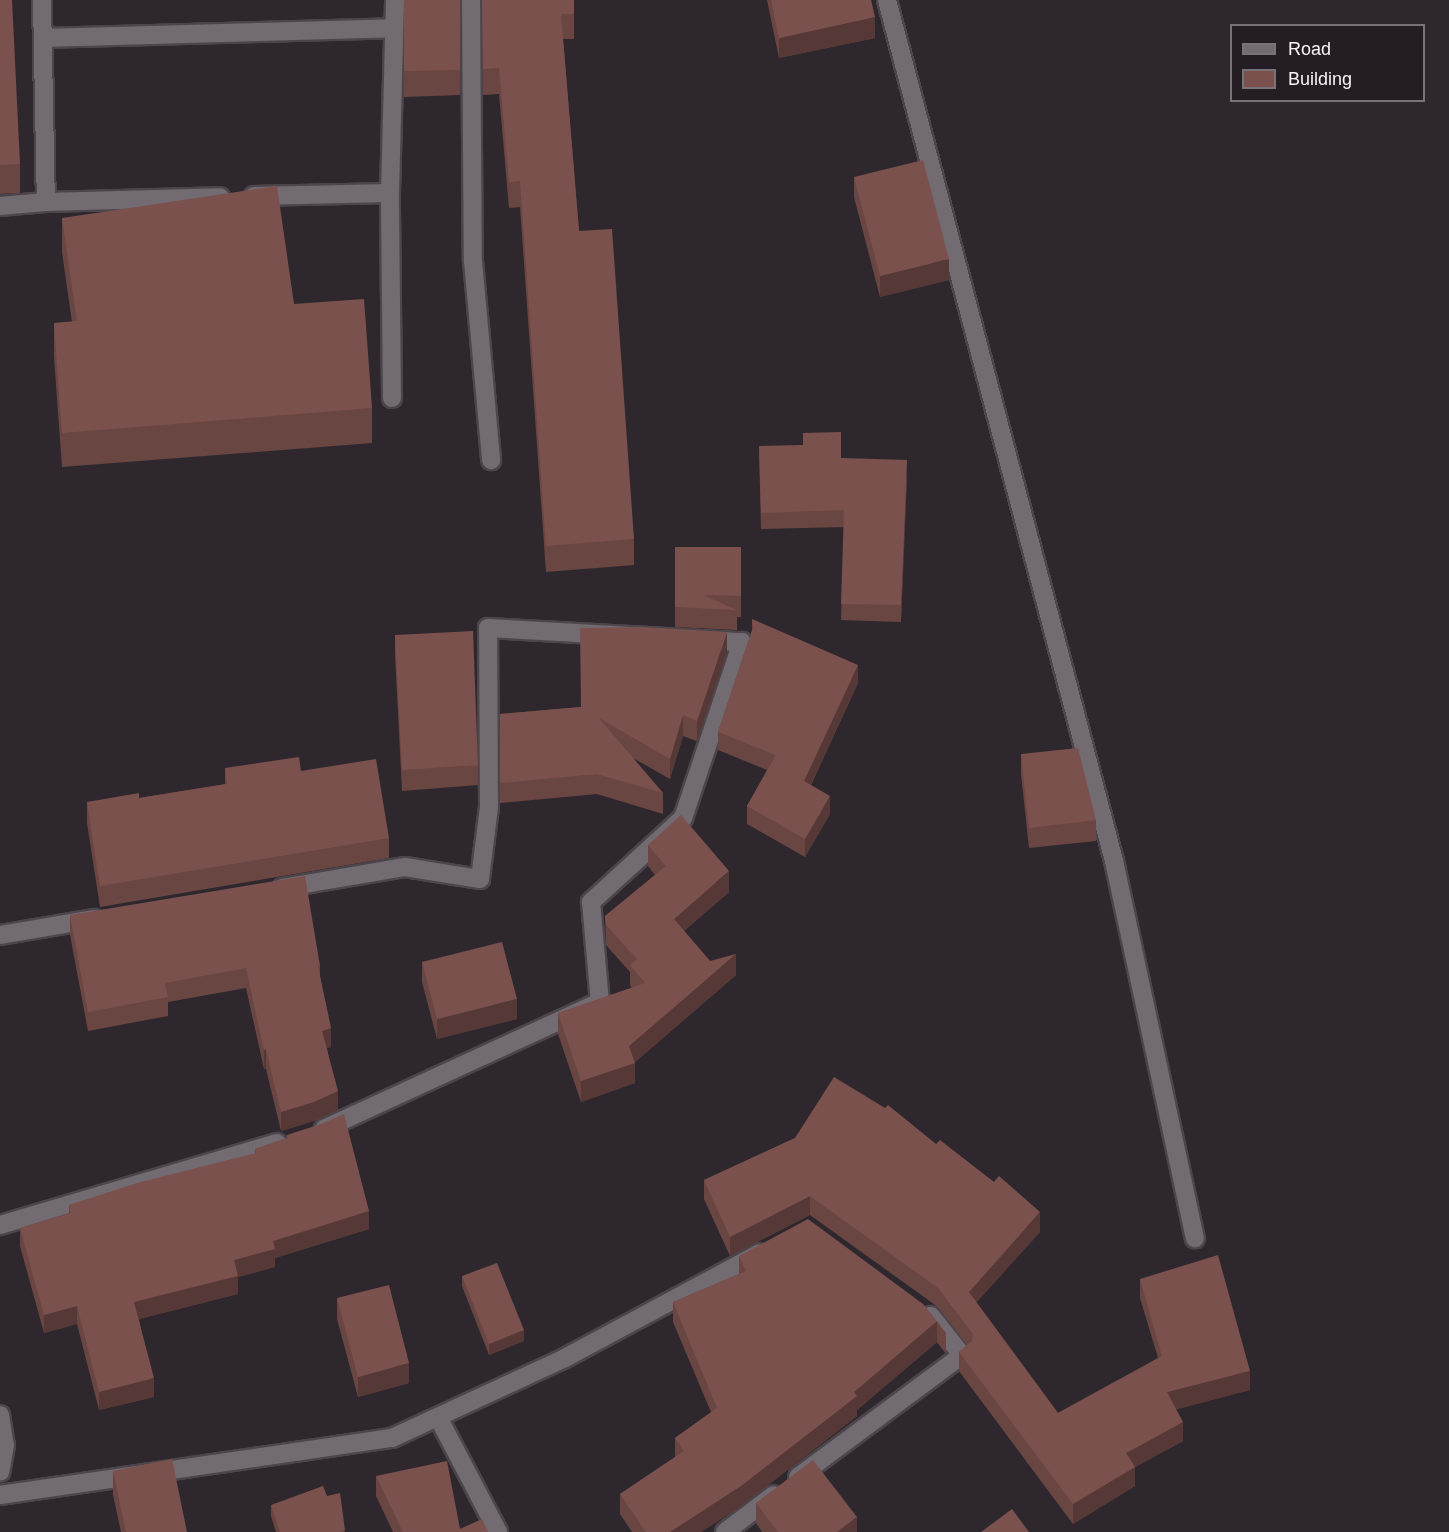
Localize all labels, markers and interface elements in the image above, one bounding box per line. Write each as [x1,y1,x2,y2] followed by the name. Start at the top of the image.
[1230,24,1425,102] legend
[1288,39,1331,59] text: Road
[1288,69,1352,89] text: Building

